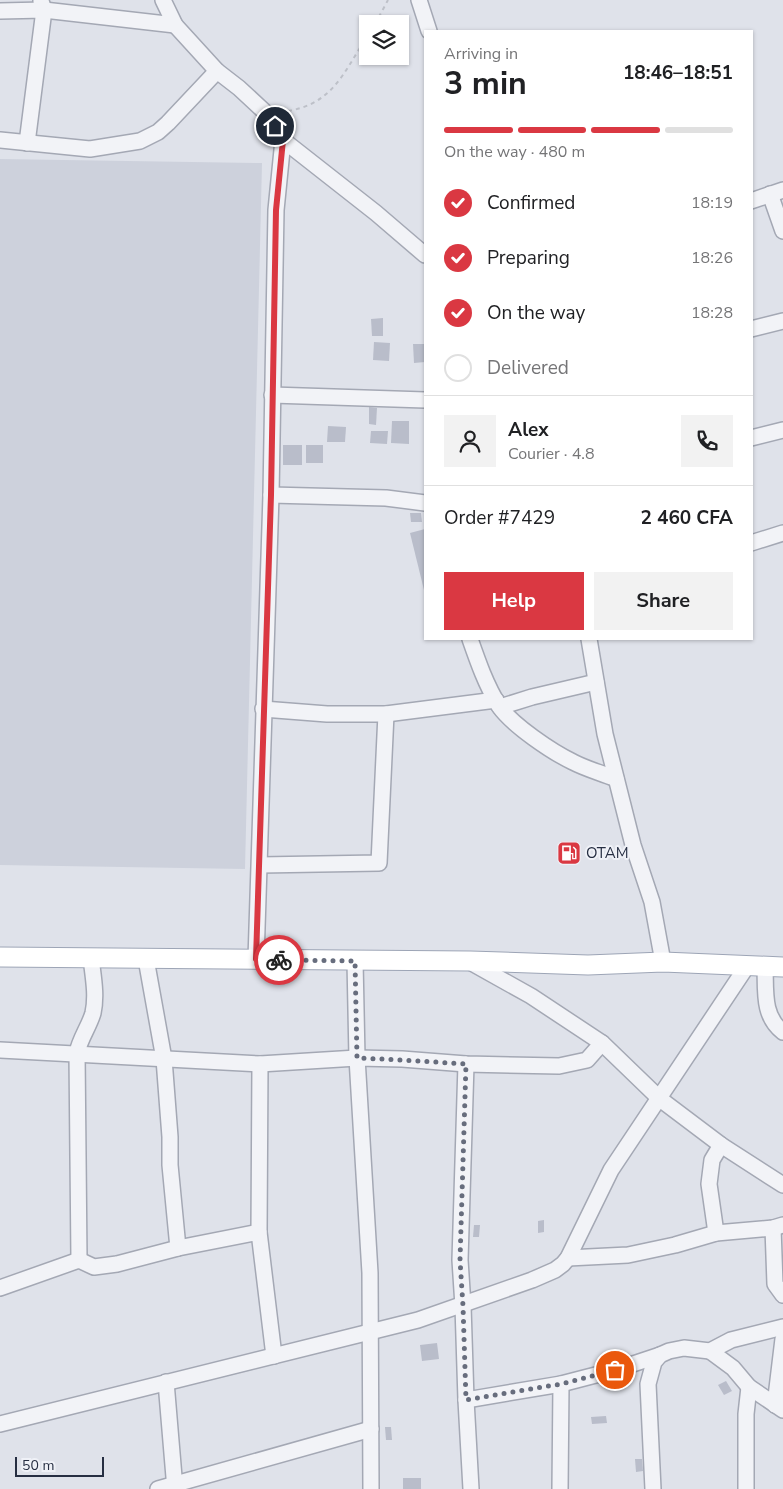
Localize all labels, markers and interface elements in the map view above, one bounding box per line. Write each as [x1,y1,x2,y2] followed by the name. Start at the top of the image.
[359,15,409,65] map controls
[359,15,409,65] button: layers
[444,43,518,65] text: Arriving in
[623,60,733,86] text: 18:46–18:51
[444,62,527,105] text: 3 min
[254,105,296,147] pin
[261,112,289,140] icon: home
[444,141,585,163] text: On the way · 480 m
[444,189,472,217] icon: check
[487,190,575,216] text: Confirmed
[691,192,733,214] text: 18:19
[444,244,472,272] icon: check
[487,245,570,271] text: Preparing
[691,247,733,269] text: 18:26
[444,299,472,327] icon: check
[487,300,585,326] text: On the way
[691,302,733,324] text: 18:28
[487,355,569,381] text: Delivered
[444,415,496,467] button: person
[681,415,733,467] button: phone
[508,417,549,443] text: Alex
[508,443,594,465] text: Courier · 4.8
[444,505,555,531] text: Order #7429
[640,505,733,531] text: 2 460 CFA
[444,572,584,630] button: Help
[594,572,733,630] button: Share
[556,840,582,866] fuel station icon: OTAM
[586,843,629,863] place label: OTAM
[254,935,304,985] courier
[265,946,293,974] icon: bike
[594,1349,636,1391] pin
[601,1356,629,1384] icon: bag
[15,1454,104,1477] scale bar
[22,1456,54,1475] text: 50 m

